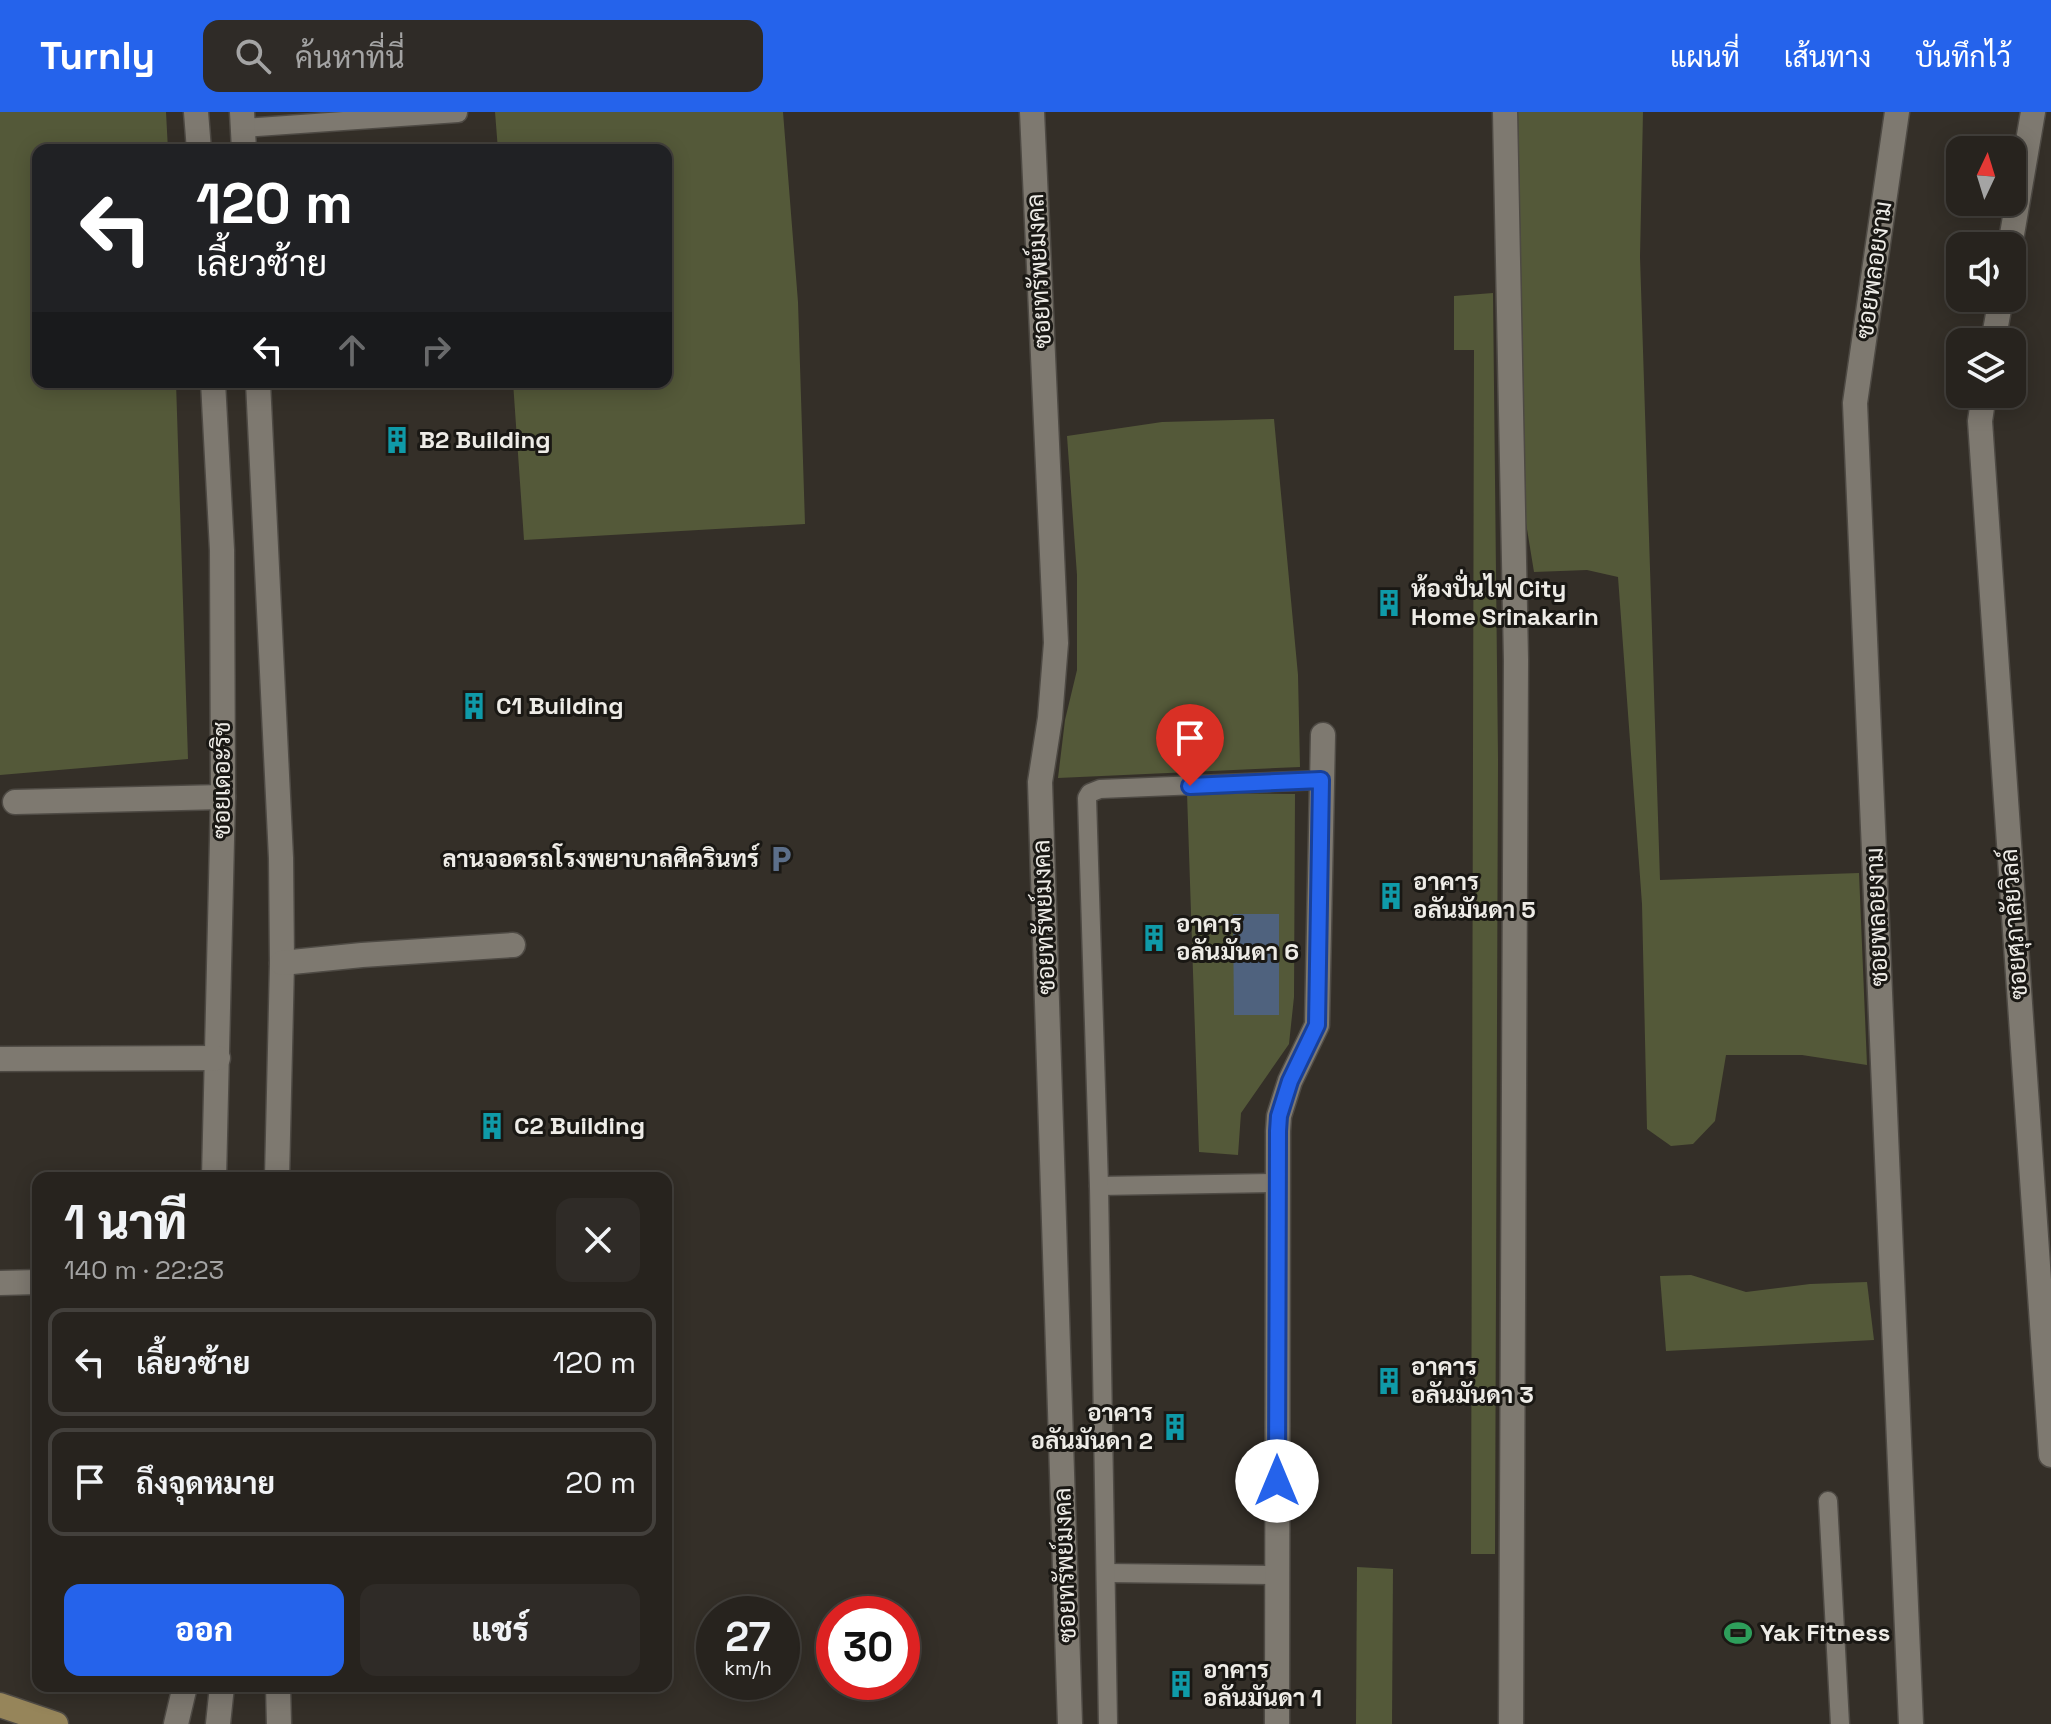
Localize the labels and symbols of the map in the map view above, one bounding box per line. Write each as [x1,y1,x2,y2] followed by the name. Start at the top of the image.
[1946,136,2026,216] north arrow
[1019,193,1058,349] street label: ซอยทรัพย์มงคล
[1848,199,1899,341] street label: ซอยพลอยงาม
[419,424,551,455] place label: B2 Building
[382,425,412,455] building icon: B2 Building
[1411,569,1599,632] place label: ห้องปั่นไฟ City Home Srinakarin
[1374,588,1404,618] building icon: ห้องปั่นไฟ City Home Srinakarin
[496,690,624,721] place label: C1 Building
[459,691,489,721] building icon: C1 Building
[1156,704,1224,786] pin
[206,721,237,839] street label: ซอยเดอะริช
[1025,839,1062,995] street label: ซอยทรัพย์มงคล
[442,843,761,874] place label: ลานจอดรถโรงพยาบาลศิครินทร์
[766,844,796,874] parking icon: ลานจอดรถโรงพยาบาลศิครินทร์
[1859,847,1894,987] street label: ซอยพลอยงาม
[1993,847,2035,1001] street label: ซอยศุภาลัยวิลล์
[1413,866,1536,925] place label: อาคาร อลันมันดา 5
[1376,881,1406,911] building icon: อาคาร อลันมันดา 5
[1176,908,1299,967] place label: อาคาร อลันมันดา 6
[1139,923,1169,953] building icon: อาคาร อลันมันดา 6
[514,1110,645,1141] place label: C2 Building
[477,1111,507,1141] building icon: C2 Building
[1411,1351,1534,1410] place label: อาคาร อลันมันดา 3
[1374,1366,1404,1396] building icon: อาคาร อลันมันดา 3
[1031,1397,1153,1456] place label: อาคาร อลันมันดา 2
[1160,1412,1190,1442] building icon: อาคาร อลันมันดา 2
[1235,1439,1319,1523] position arrow
[1046,1487,1083,1643] street label: ซอยทรัพย์มงคล
[816,1596,920,1700] speed limit sign: 30
[1760,1617,1890,1648] place label: Yak Fitness
[1723,1618,1753,1648] sports icon: Yak Fitness
[1203,1654,1322,1713] place label: อาคาร อลันมันดา 1
[1166,1669,1196,1699] building icon: อาคาร อลันมันดา 1

